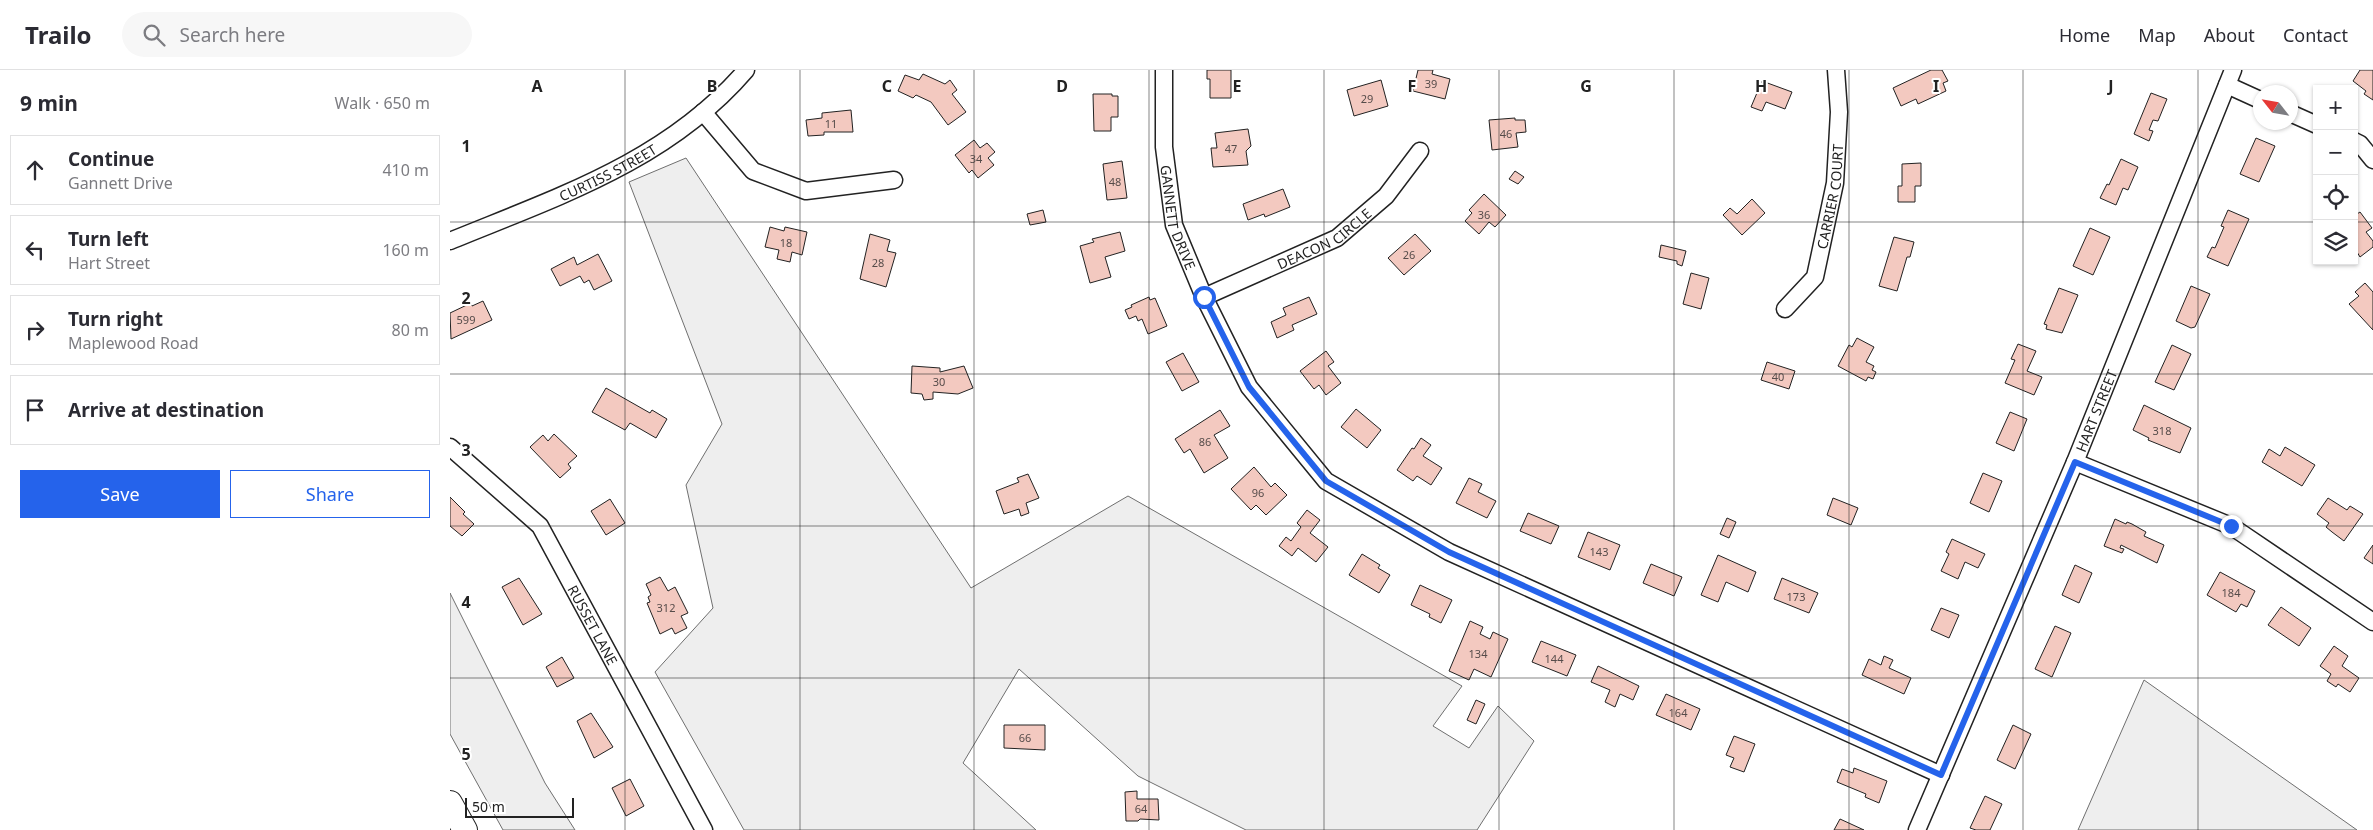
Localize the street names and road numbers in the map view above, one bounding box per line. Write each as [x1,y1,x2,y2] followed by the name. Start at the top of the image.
[556,139,660,205] street label: CURTISS STREET
[1812,143,1847,251] street label: CARRIER COURT
[1157,164,1201,272] street label: GANNETT DRIVE
[1274,204,1375,273] street label: DEACON CIRCLE
[2071,366,2121,454] street label: HART STREET
[564,581,623,668] street label: RUSSET LANE

